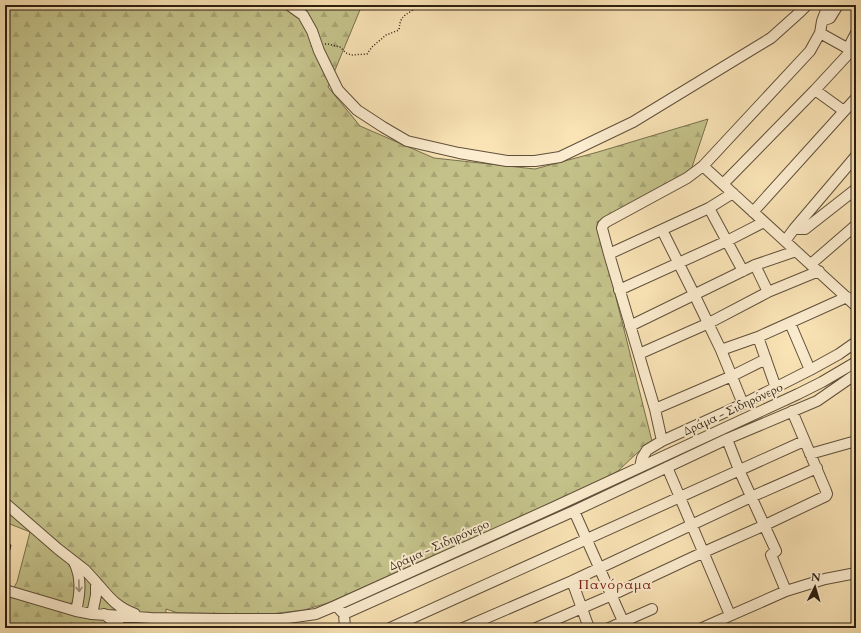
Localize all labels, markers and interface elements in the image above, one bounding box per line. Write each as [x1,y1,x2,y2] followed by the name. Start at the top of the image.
[681,379,786,439] street label: Δράμα - Σιδηρόνερο
[386,516,492,574] street label: Δράμα - Σιδηρόνερο
[795,567,835,607] north arrow
[810,570,822,585] text: N
[578,575,652,594] district label: Πανόραμα
[76,579,83,592] one-way arrow

